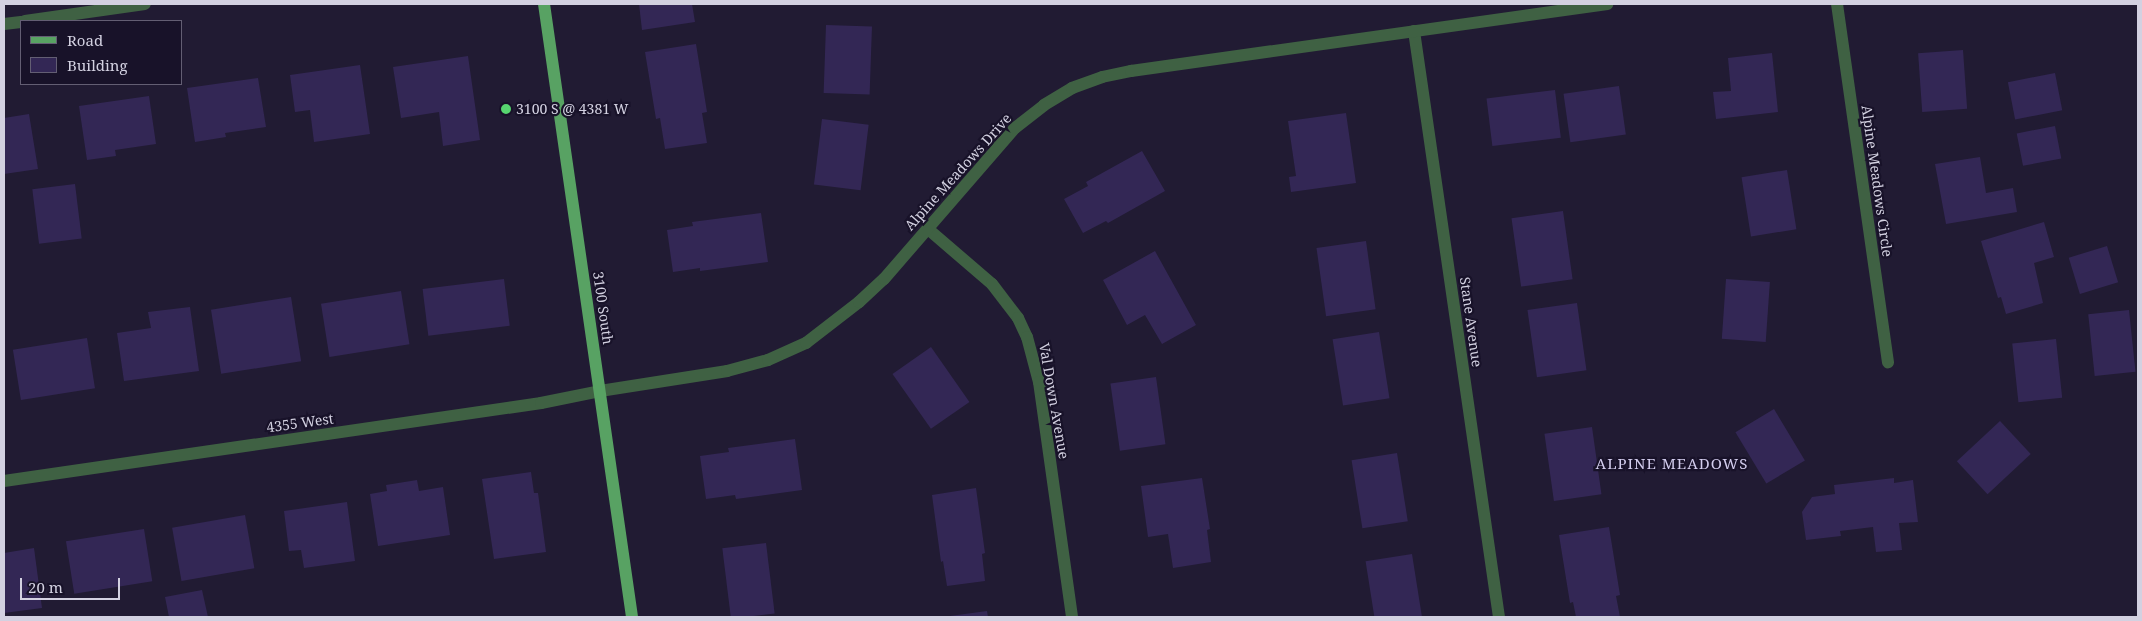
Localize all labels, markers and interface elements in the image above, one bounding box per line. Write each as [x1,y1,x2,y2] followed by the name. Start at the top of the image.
[20,20,182,85] legend
[67,30,103,50] text: Road
[67,55,128,75] text: Building
[516,101,628,117] place label: 3100 S @ 4381 W
[500,103,512,115] marker: 3100 S @ 4381 W
[1858,104,1896,258] street label: Alpine Meadows Circle
[901,110,1015,234] street label: Alpine Meadows Drive
[590,271,616,345] street label: 3100 South
[1456,276,1486,368] street label: Stane Avenue
[1036,342,1072,460] street label: Val Down Avenue
[265,410,335,436] street label: 4355 West
[1594,455,1750,473] district label: ALPINE MEADOWS
[22,568,122,600] scale bar
[28,577,63,597] text: 20 m

